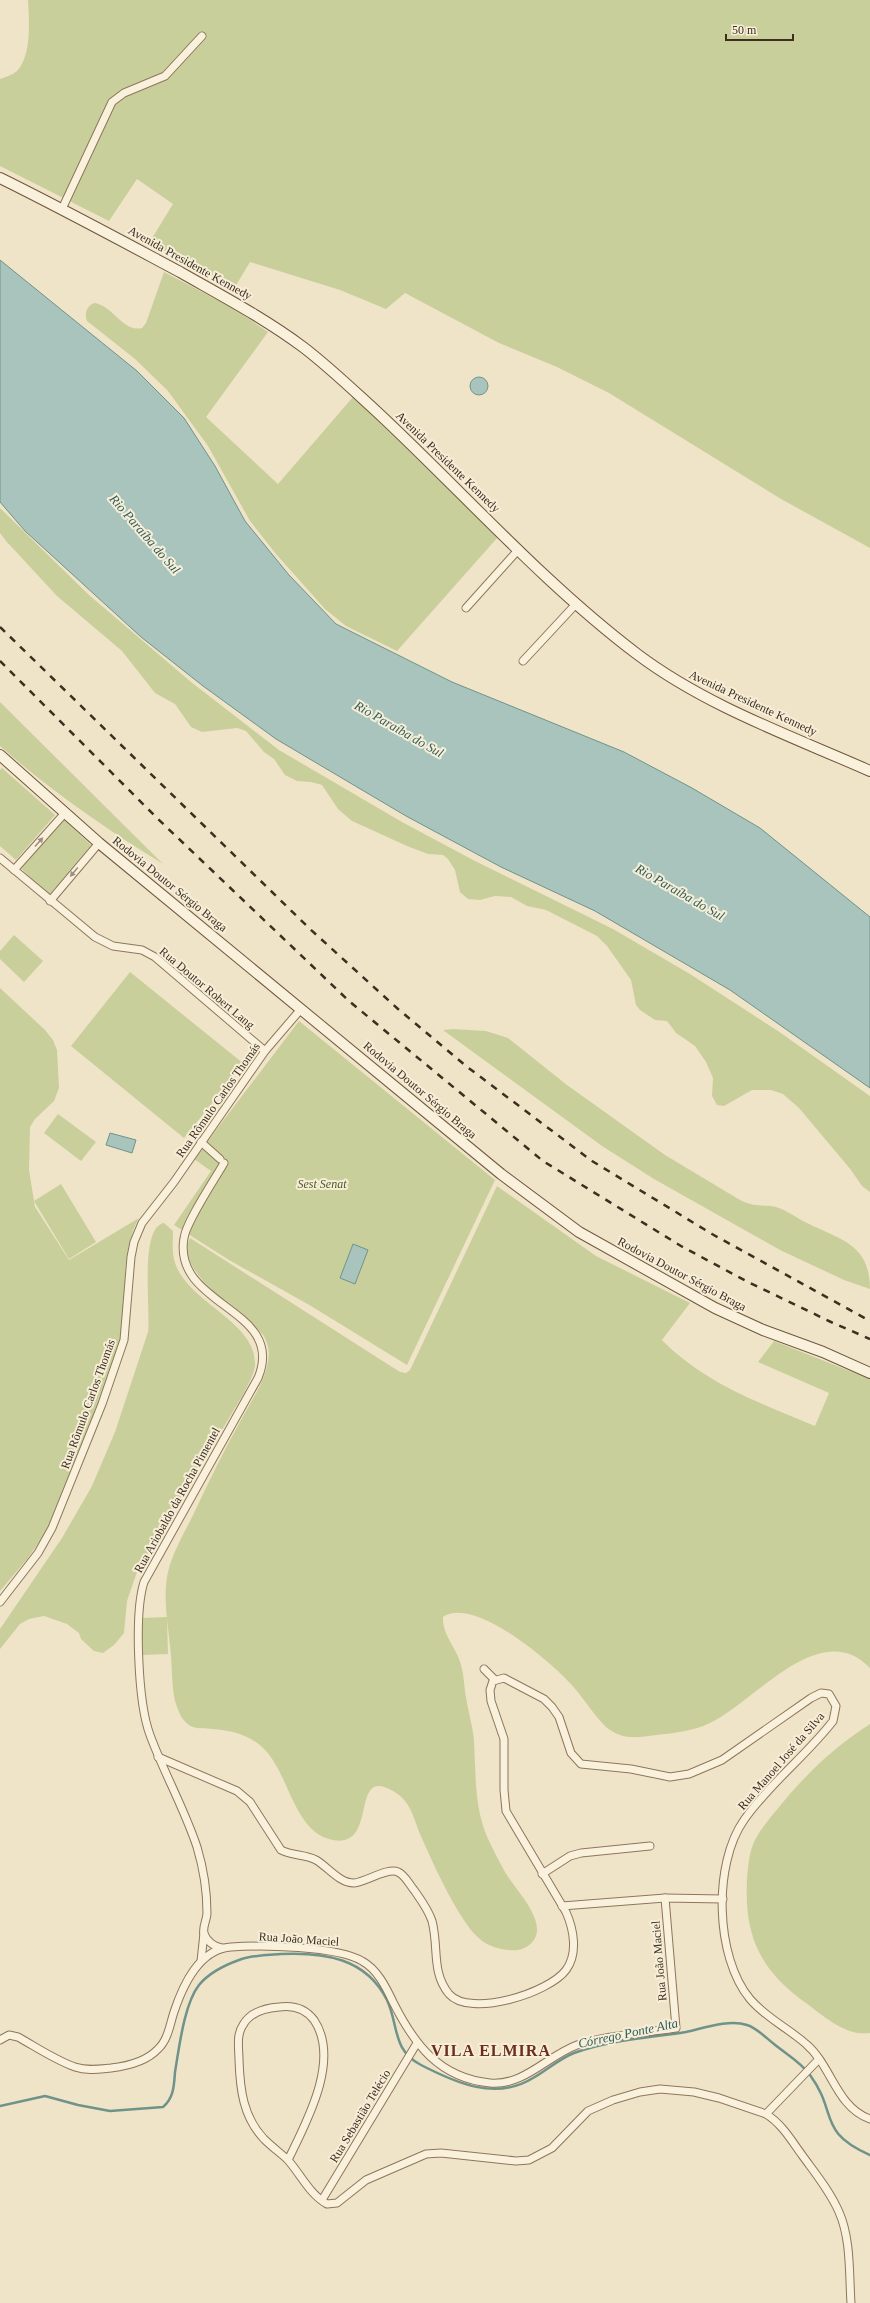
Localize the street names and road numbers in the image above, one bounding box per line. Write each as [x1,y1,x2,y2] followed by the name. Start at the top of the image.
[126,223,254,303] street label: Avenida Presidente Kennedy
[393,409,503,515] street label: Avenida Presidente Kennedy
[687,667,819,739] street label: Avenida Presidente Kennedy
[110,833,231,935] street label: Rodovia Doutor Sérgio Braga
[157,944,257,1032] street label: Rua Doutor Robert Lang
[361,1039,480,1142] street label: Rodovia Doutor Sérgio Braga
[173,1040,263,1160] street label: Rua Rômulo Carlos Thomás
[615,1234,749,1314] street label: Rodovia Doutor Sérgio Braga
[58,1337,118,1471] street label: Rua Rômulo Carlos Thomás
[131,1424,223,1575] street label: Rua Ariobaldo da Rocha Pimentel
[735,1709,828,1813] street label: Rua Manoel José da Silva
[648,1920,669,2002] street label: Rua João Maciel
[258,1929,340,1949] street label: Rua João Maciel
[327,2067,393,2165] street label: Rua Sebastião Telécio

